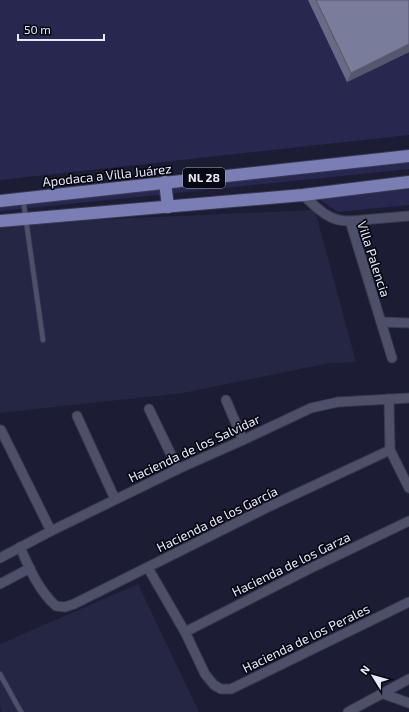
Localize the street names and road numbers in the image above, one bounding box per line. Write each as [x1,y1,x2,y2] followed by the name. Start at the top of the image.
[42,160,172,190] street label: Apodaca a Villa Juárez
[183,168,225,188] road number: NL 28
[354,219,394,299] street label: Villa Palencia
[126,410,262,486] street label: Hacienda de los Salvidar
[154,483,280,555] street label: Hacienda de los García
[229,528,353,600] street label: Hacienda de los Garza
[240,600,372,676] street label: Hacienda de los Perales

